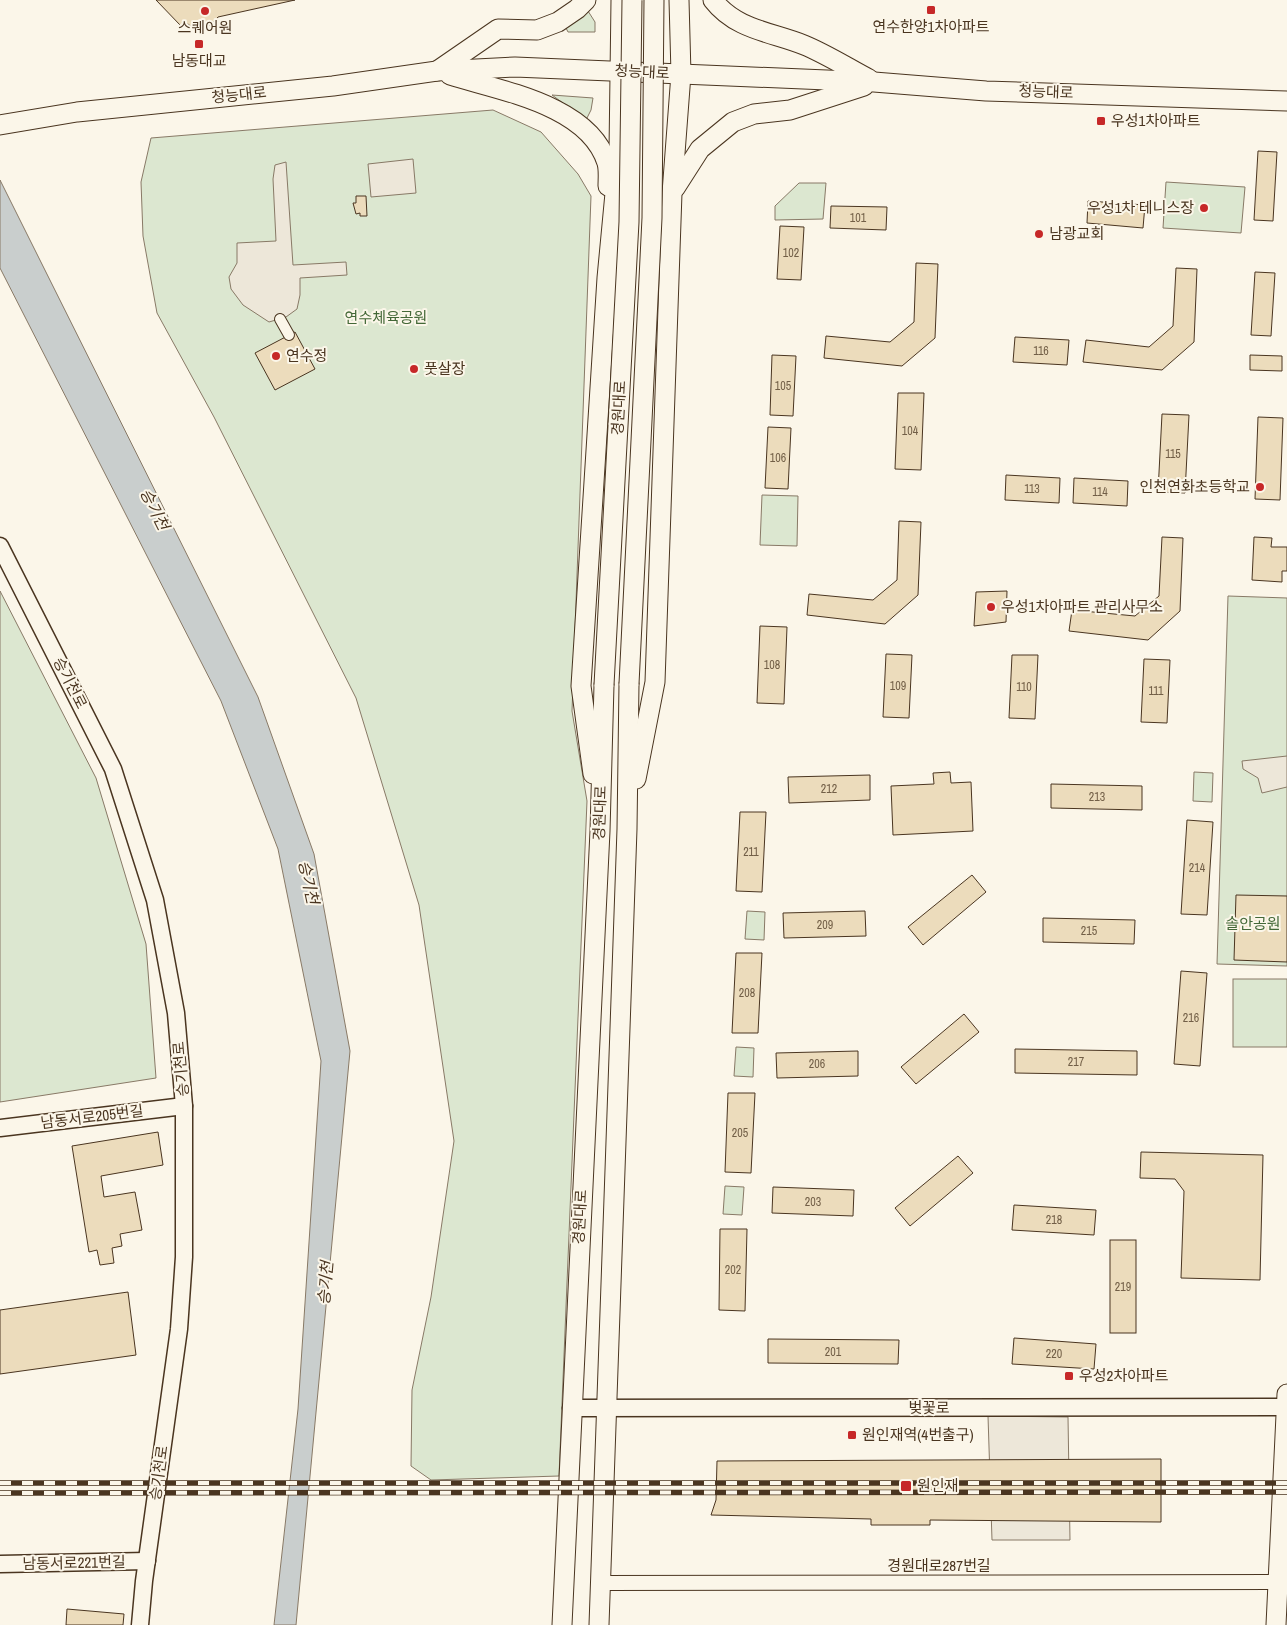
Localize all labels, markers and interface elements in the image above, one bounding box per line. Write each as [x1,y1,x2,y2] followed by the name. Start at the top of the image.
[925,4,937,16] marker: 연수한양1차아파트
[199,5,211,17] marker: 스퀘어원
[872,16,990,37] place label: 연수한양1차아파트
[177,17,233,38] place label: 스퀘어원
[193,38,205,50] marker: 남동대교
[171,50,227,71] place label: 남동대교
[614,60,670,83] street label: 청능대로
[1018,80,1074,103] street label: 청능대로
[210,81,267,108] street label: 청능대로
[1111,110,1201,131] place label: 우성1차아파트
[1095,115,1107,127] marker: 우성1차아파트
[1087,197,1194,218] place label: 우성1차 테니스장
[1198,202,1210,214] marker: 우성1차 테니스장
[850,210,867,226] house number: 101
[1049,223,1104,244] place label: 남광교회
[1033,228,1045,240] marker: 남광교회
[783,245,799,261] house number: 102
[345,307,427,328] park label: 연수체육공원
[1033,343,1049,359] house number: 116
[286,345,327,366] place label: 연수정
[270,350,282,362] marker: 연수정
[424,358,466,379] place label: 풋살장
[408,363,420,375] marker: 풋살장
[775,378,792,394] house number: 105
[607,380,630,436] street label: 경원대로
[902,423,919,439] house number: 104
[1165,446,1181,462] house number: 115
[770,450,786,466] house number: 106
[1140,476,1250,497] place label: 인천연화초등학교
[1024,481,1040,497] house number: 113
[1254,481,1266,493] marker: 인천연화초등학교
[135,484,176,536] water label: 승기천
[1092,484,1108,500] house number: 114
[1001,596,1163,617] place label: 우성1차아파트 관리사무소
[985,601,997,613] marker: 우성1차아파트 관리사무소
[49,653,92,712] street label: 승기천로
[764,657,780,673] house number: 108
[890,678,906,694] house number: 109
[1016,679,1032,695] house number: 110
[1149,683,1164,699] house number: 111
[821,781,837,797] house number: 212
[588,785,611,841] street label: 경원대로
[1089,789,1105,805] house number: 213
[743,844,759,860] house number: 211
[294,858,325,908] water label: 승기천
[1189,860,1206,876] house number: 214
[1225,913,1281,934] park label: 솔안공원
[817,917,833,933] house number: 209
[1081,923,1098,939] house number: 215
[739,985,755,1001] house number: 208
[1183,1010,1199,1026] house number: 216
[168,1041,193,1097] street label: 승기천로
[1068,1054,1085,1070] house number: 217
[809,1056,825,1072] house number: 206
[39,1100,144,1133] street label: 남동서로205번길
[732,1125,749,1141] house number: 205
[568,1189,591,1245] street label: 경원대로
[805,1194,821,1210] house number: 203
[1046,1212,1062,1228] house number: 218
[312,1258,338,1306] water label: 승기천
[725,1262,741,1278] house number: 202
[1115,1279,1131,1295] house number: 219
[825,1344,842,1360] house number: 201
[1046,1346,1062,1362] house number: 220
[1079,1365,1169,1386] place label: 우성2차아파트
[1063,1370,1075,1382] marker: 우성2차아파트
[908,1397,950,1418] street label: 벚꽃로
[862,1424,974,1445] place label: 원인재역(4번출구)
[846,1429,858,1441] marker: 원인재역(4번출구)
[144,1444,173,1502] street label: 승기천로
[917,1475,958,1496] place label: 원인재
[899,1479,913,1493] marker: 원인재
[22,1551,126,1574] street label: 남동서로221번길
[887,1555,991,1576] street label: 경원대로287번길

